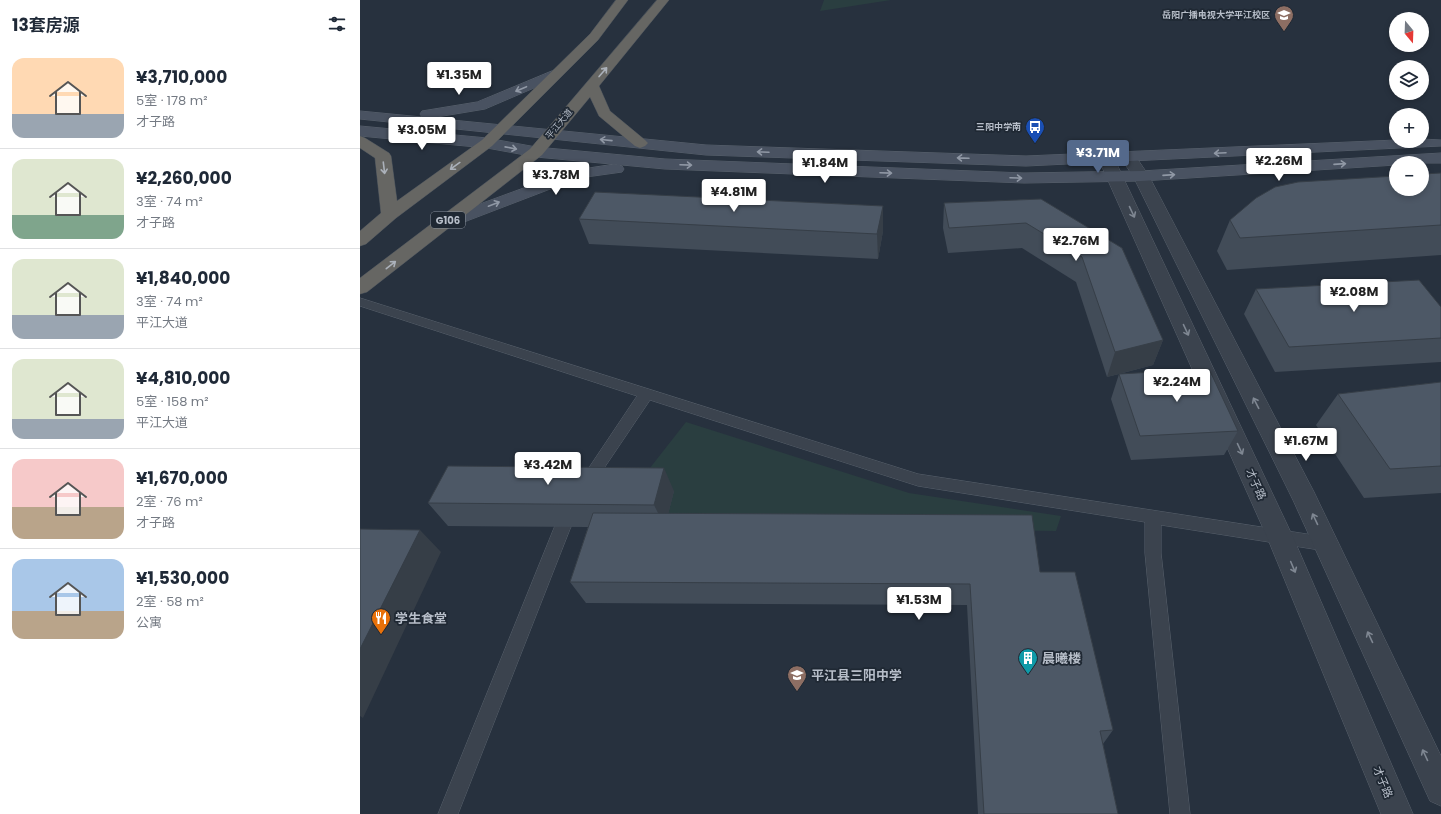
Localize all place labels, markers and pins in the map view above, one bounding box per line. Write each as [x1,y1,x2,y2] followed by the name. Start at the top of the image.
[1273,4,1295,32] school or university icon: 岳阳广播电视大学平江校区
[1162,9,1270,21] place label: 岳阳广播电视大学平江校区
[426,62,492,96] pin: ¥1.35M
[1024,116,1046,144] bus stop icon: 三阳中学南
[389,117,455,151] pin: ¥3.05M
[976,121,1021,133] place label: 三阳中学南
[1065,140,1131,174] pin: ¥3.71M
[1246,148,1312,182] pin: ¥2.26M
[792,150,858,184] pin: ¥1.84M
[523,162,589,196] pin: ¥3.78M
[701,179,767,213] pin: ¥4.81M
[1043,228,1109,262] pin: ¥2.76M
[1321,279,1387,313] pin: ¥2.08M
[1144,369,1210,403] pin: ¥2.24M
[1273,428,1339,462] pin: ¥1.67M
[515,452,581,486] pin: ¥3.42M
[886,587,952,621] pin: ¥1.53M
[370,607,392,635] restaurant icon: 学生食堂
[395,609,447,628] place label: 学生食堂
[1017,647,1039,675] building icon: 晨曦楼
[1042,649,1081,668] place label: 晨曦楼
[786,664,808,692] school or university icon: 平江县三阳中学
[811,666,902,685] place label: 平江县三阳中学

